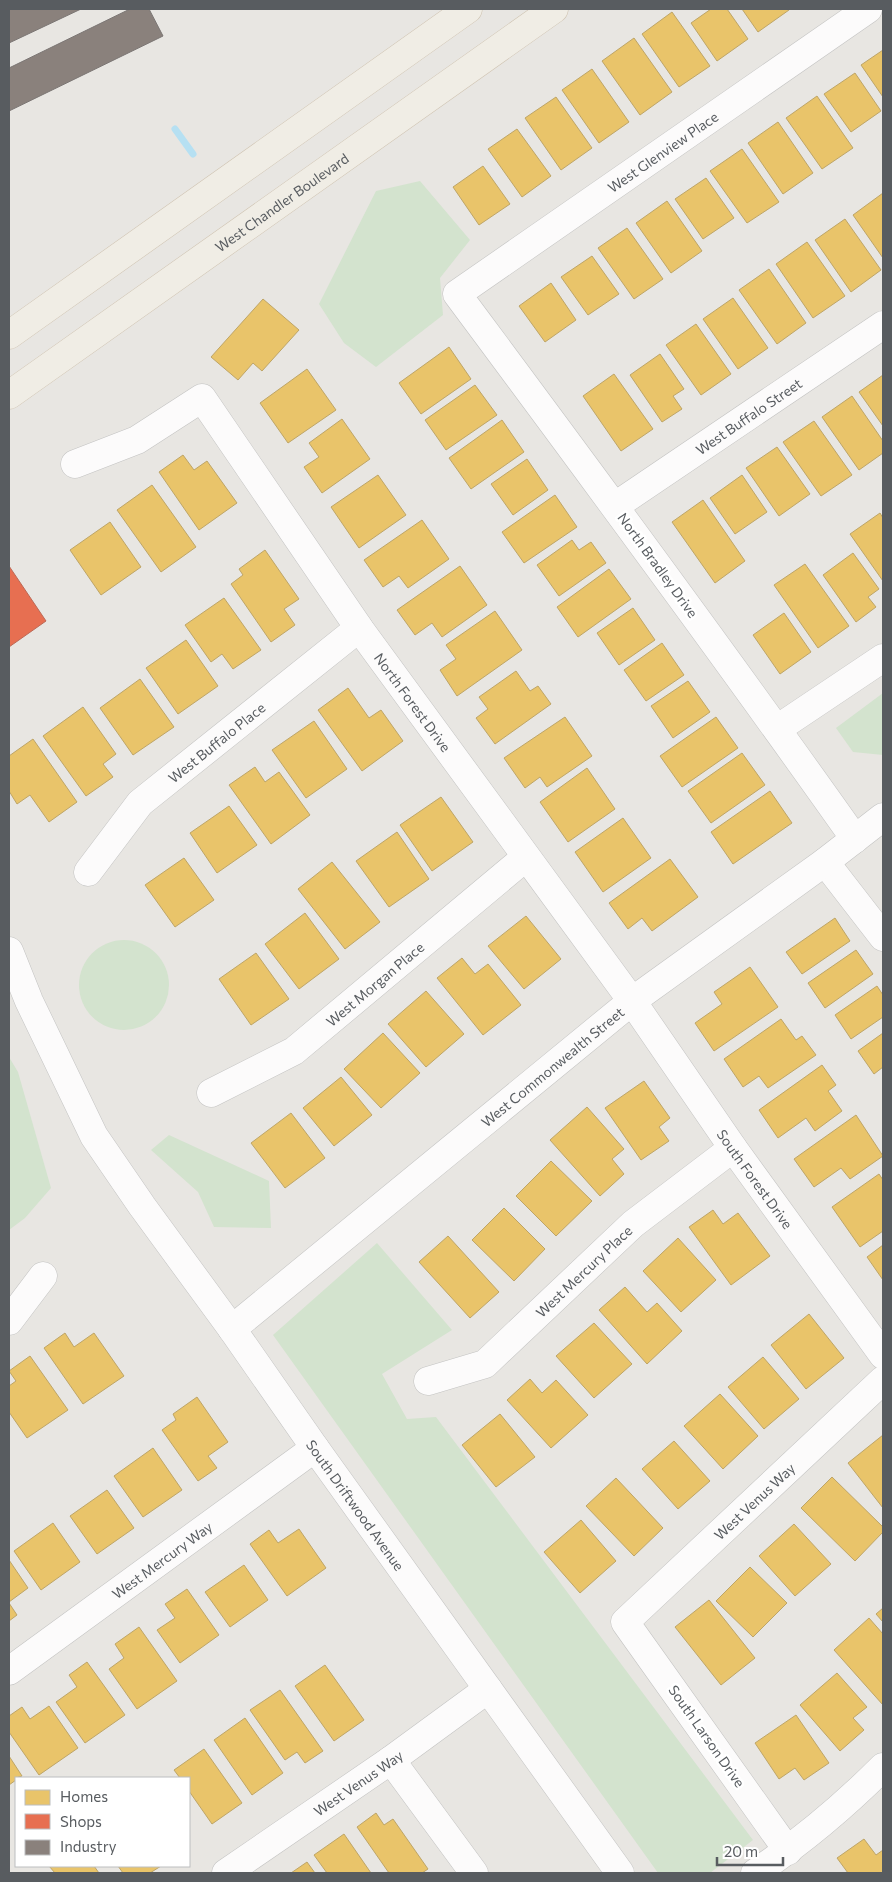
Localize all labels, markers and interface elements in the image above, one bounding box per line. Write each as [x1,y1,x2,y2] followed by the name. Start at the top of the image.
[604,107,721,196] street label: West Glenview Place
[212,149,352,255] street label: West Chandler Boulevard
[692,374,805,458] street label: West Buffalo Street
[614,509,702,621] street label: North Bradley Drive
[371,649,455,755] street label: North Forest Drive
[164,698,268,786] street label: West Buffalo Place
[322,938,427,1029] street label: West Morgan Place
[477,1003,627,1130] street label: West Commonwealth Street
[714,1126,797,1232] street label: South Forest Drive
[532,1221,635,1320] street label: West Mercury Place
[303,1436,408,1574] street label: South Driftwood Avenue
[710,1459,798,1543] street label: West Venus Way
[108,1518,215,1602] street label: West Mercury Way
[665,1682,749,1790] street label: South Larson Drive
[310,1746,406,1819] street label: West Venus Way
[15,1777,190,1867] legend
[60,1787,108,1805] text: Homes
[60,1812,102,1830] text: Shops
[717,1834,783,1866] scale bar
[60,1837,117,1855] text: Industry
[724,1842,758,1860] text: 20 m

